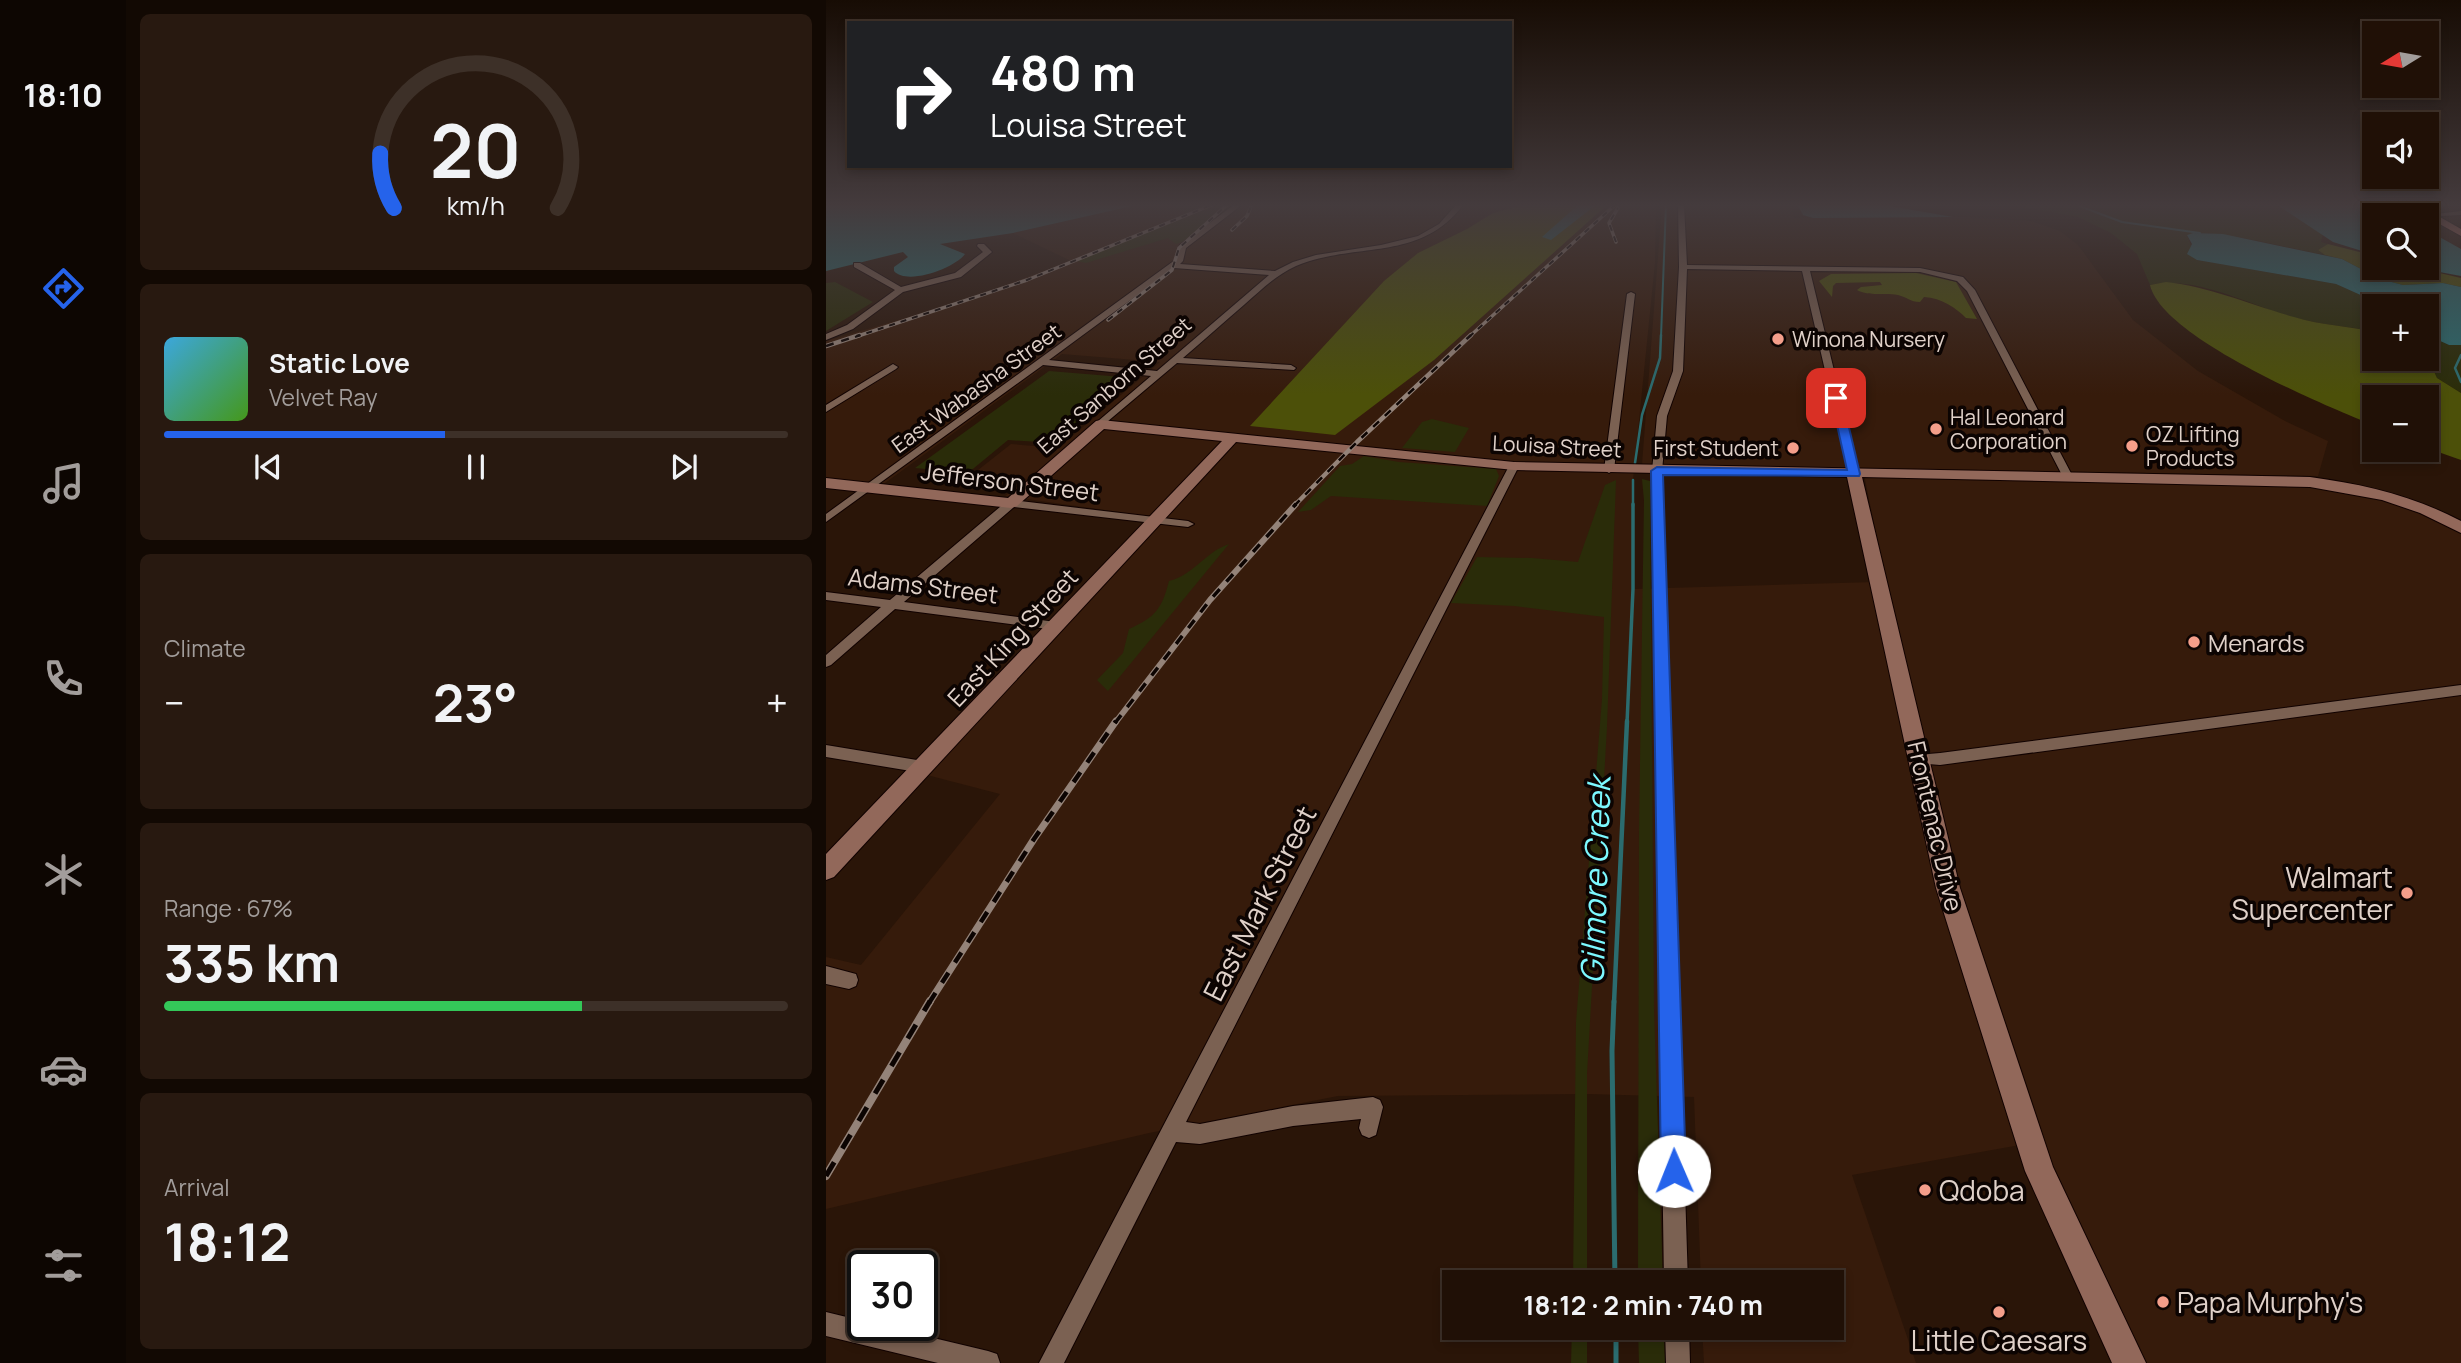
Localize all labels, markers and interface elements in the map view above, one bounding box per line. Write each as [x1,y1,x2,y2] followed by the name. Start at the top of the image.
[2362,21,2440,98] north arrow
[2362,21,2439,462] map controls
[990,39,1136,106] text: 480 m
[875,49,966,140] icon: right
[23,73,103,117] text: 18:10
[430,100,522,200] text: 20
[990,103,1187,147] text: Louisa Street
[2362,112,2439,189] button: sound
[447,188,505,223] text: km/h
[2362,203,2439,280] button: search
[39,264,88,313] icon: directions
[2362,294,2439,371] button: +
[1031,310,1197,460] street label: East Sanborn Street
[886,317,1066,459] street label: East Wabasha Street
[1792,325,1945,353] place label: Winona Nursery
[1770,331,1786,347] marker: Winona Nursery
[269,345,410,381] text: Static Love
[1806,368,1866,428] pin
[1817,379,1855,417] icon: arrive
[269,381,378,413] text: Velvet Ray
[2362,385,2439,462] button: −
[1950,403,2067,455] place label: Hal Leonard Corporation
[2146,420,2240,472] place label: OZ Lifting Products
[1928,421,1944,437] marker: Hal Leonard Corporation
[1492,429,1622,463] street label: Louisa Street
[1654,434,1779,462] place label: First Student
[2124,438,2140,454] marker: OZ Lifting Products
[1785,440,1801,456] marker: First Student
[249,448,287,486] icon: previous
[457,448,495,486] icon: pause
[665,448,703,486] icon: next
[919,454,1101,508] street label: Jefferson Street
[39,459,88,508] icon: music
[846,559,1000,611] street label: Adams Street
[939,561,1085,713] street label: East King Street
[2208,626,2305,659] place label: Menards
[164,632,246,664] text: Climate
[2186,634,2202,650] marker: Menards
[39,654,88,703] icon: phone
[433,667,518,738] text: 23°
[164,676,185,728] text: −
[766,676,788,728] text: +
[1900,738,1972,914] street label: Frontenac Drive
[1569,772,1621,984] water label: Gilmore Creek
[1194,799,1324,1007] street label: East Mark Street
[39,850,88,899] icon: climate
[2232,858,2393,928] place label: Walmart Supercenter
[2399,885,2415,901] marker: Walmart Supercenter
[164,892,293,924] text: Range · 67%
[164,927,340,998] text: 335 km
[39,1045,88,1094] icon: car
[1637,1134,1711,1208] position arrow
[164,1171,230,1203] text: Arrival
[1939,1171,2025,1209] place label: Qdoba
[1917,1182,1933,1198] marker: Qdoba
[164,1206,290,1277] text: 18:12
[39,1241,88,1290] icon: filters
[847,1250,938,1341] speed limit sign: 30
[2177,1283,2363,1321] place label: Papa Murphy's
[1523,1287,1763,1323] text: 18:12 · 2 min · 740 m
[2155,1294,2171,1310] marker: Papa Murphy's
[1991,1304,2007,1320] marker: Little Caesars
[1911,1321,2087,1359] place label: Little Caesars

